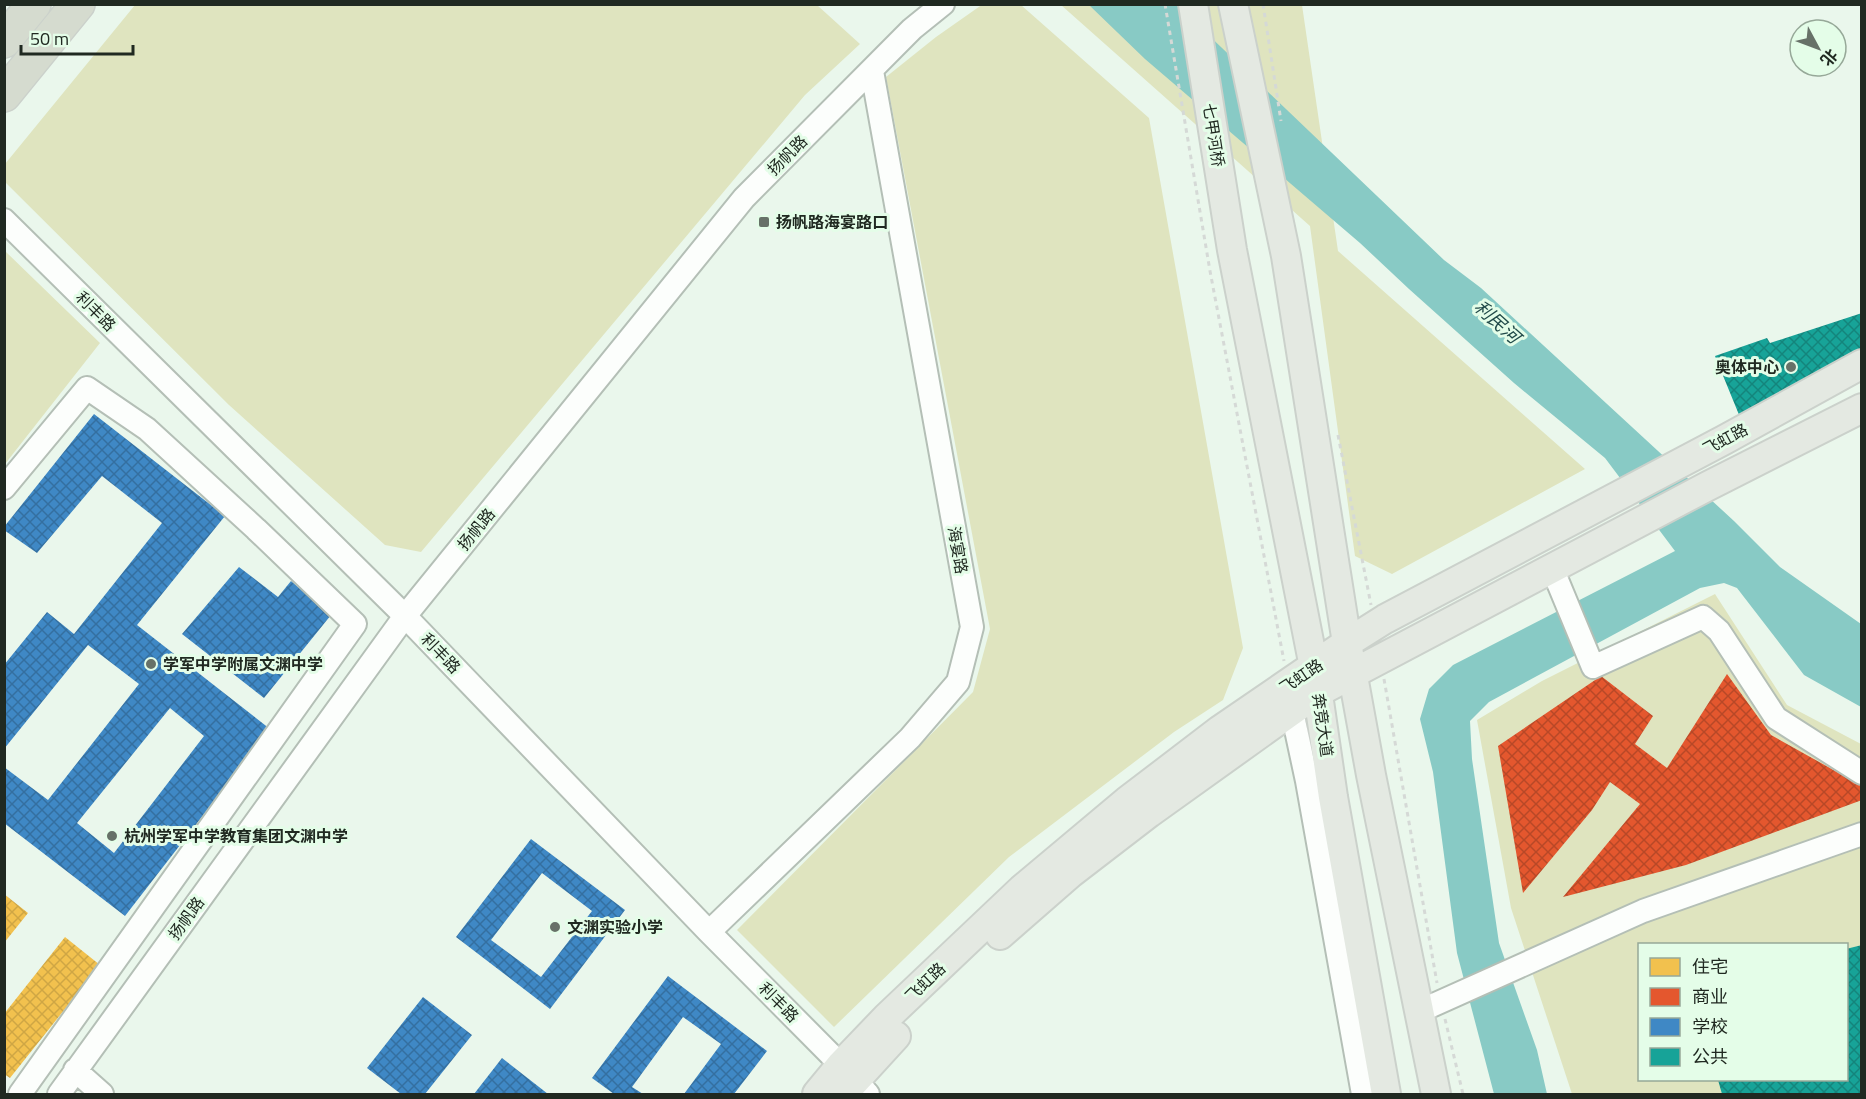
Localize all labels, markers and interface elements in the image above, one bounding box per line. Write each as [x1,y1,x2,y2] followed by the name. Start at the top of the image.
[21,18,134,56] scale bar
[1788,18,1848,78] north arrow
[30,25,69,52] text: 50 m
[1815,44,1844,72] text: 北
[1197,102,1231,168] street label: 七甲河桥
[762,130,812,180] street label: 扬帆路
[776,210,888,234] place label: 扬帆路海宴路口
[757,215,771,229] marker: 扬帆路海宴路口
[71,286,121,336] street label: 利丰路
[1468,294,1529,352] water label: 利民河
[1715,355,1779,379] place label: 奥体中心
[1784,360,1798,374] marker: 奥体中心
[1698,417,1752,461] street label: 飞虹路
[452,503,500,555] street label: 扬帆路
[942,524,974,576] street label: 海宴路
[416,627,466,679] street label: 利丰路
[163,652,323,676] place label: 学军中学附属文渊中学
[1274,653,1328,699] street label: 飞虹路
[144,657,158,671] marker: 学军中学附属文渊中学
[1307,692,1339,758] street label: 奔竞大道
[124,824,348,848] place label: 杭州学军中学教育集团文渊中学
[105,829,119,843] marker: 杭州学军中学教育集团文渊中学
[162,892,210,944] street label: 扬帆路
[567,915,663,939] place label: 文渊实验小学
[548,920,562,934] marker: 文渊实验小学
[1638,943,1848,1081] legend
[1692,953,1728,980] text: 住宅
[899,957,951,1007] street label: 飞虹路
[754,977,804,1027] street label: 利丰路
[1692,983,1728,1010] text: 商业
[1692,1013,1728,1040] text: 学校
[1692,1043,1728,1070] text: 公共

